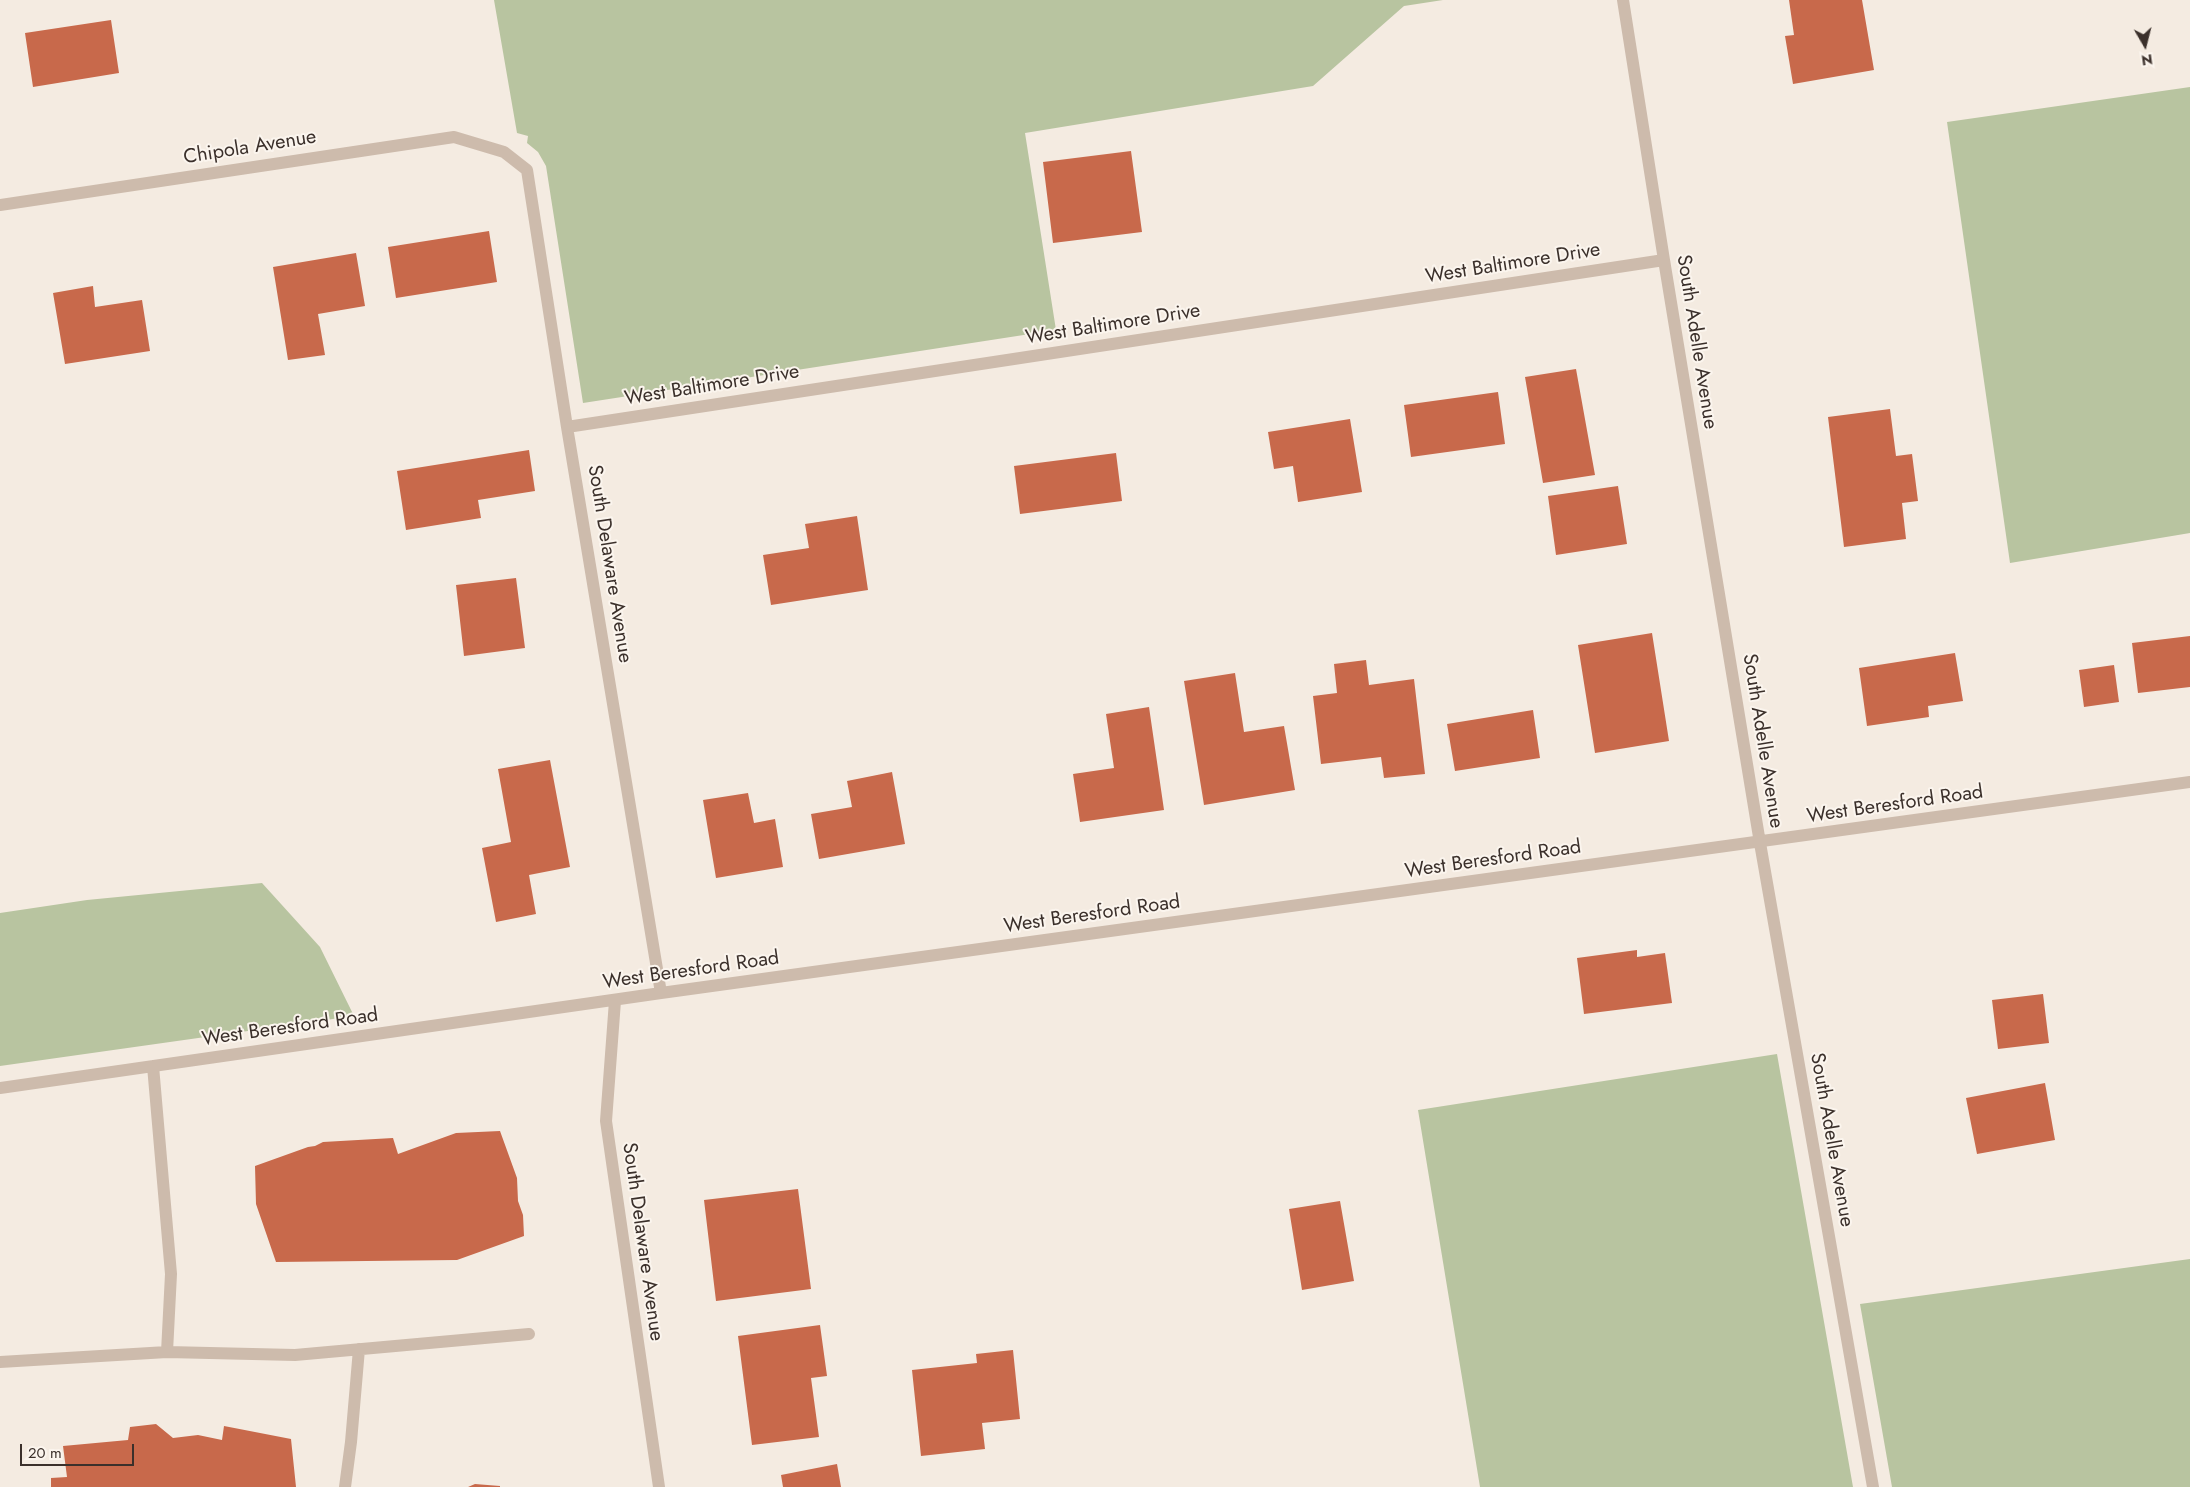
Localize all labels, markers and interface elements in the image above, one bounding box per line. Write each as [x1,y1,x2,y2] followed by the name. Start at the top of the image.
[2120,20,2170,70] north arrow
[2140,49,2154,71] text: N
[182,126,318,170] street label: Chipola Avenue
[1424,238,1602,290] street label: West Baltimore Drive
[1670,253,1722,431] street label: South Adelle Avenue
[1024,299,1202,351] street label: West Baltimore Drive
[623,360,801,412] street label: West Baltimore Drive
[581,463,637,665] street label: South Delaware Avenue
[1736,652,1788,830] street label: South Adelle Avenue
[1805,781,1985,829] street label: West Beresford Road
[1403,836,1583,884] street label: West Beresford Road
[1002,891,1182,939] street label: West Beresford Road
[601,947,781,995] street label: West Beresford Road
[200,1004,380,1052] street label: West Beresford Road
[1804,1051,1858,1229] street label: South Adelle Avenue
[616,1141,668,1343] street label: South Delaware Avenue
[22,1434,136,1466] scale bar
[28,1442,62,1464] text: 20 m

